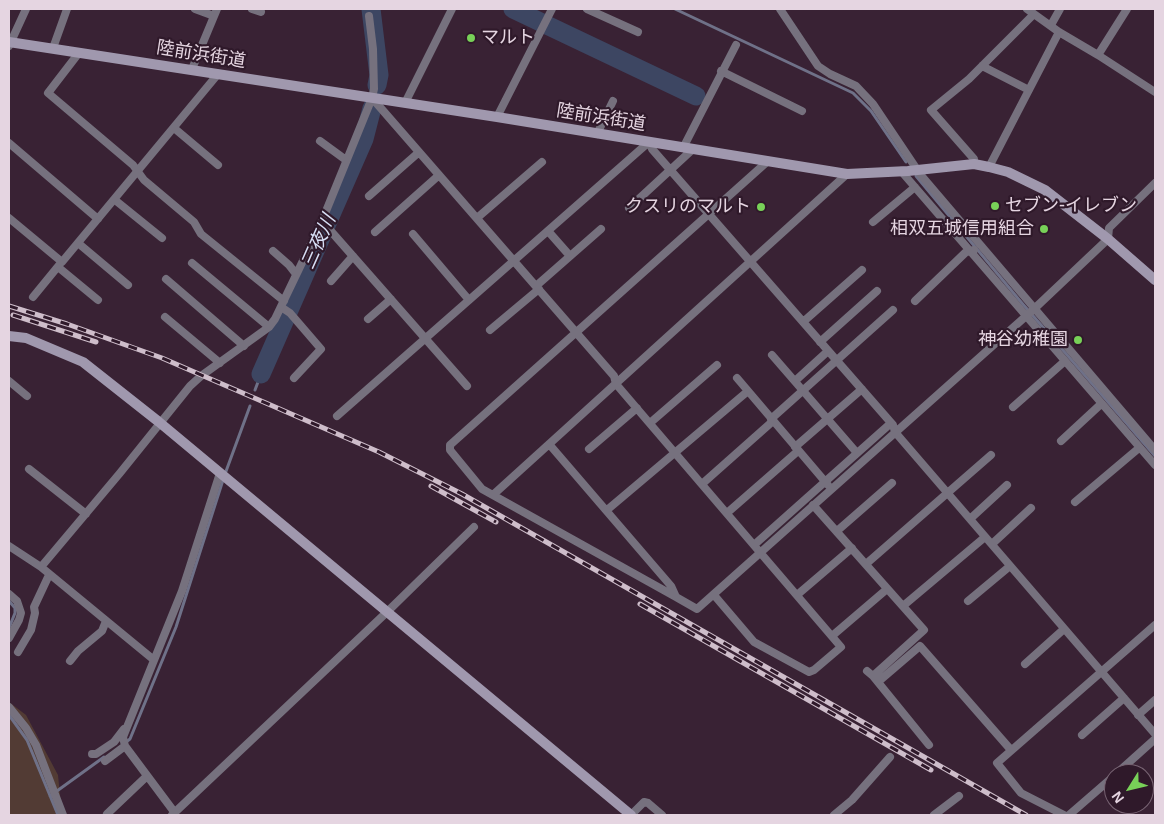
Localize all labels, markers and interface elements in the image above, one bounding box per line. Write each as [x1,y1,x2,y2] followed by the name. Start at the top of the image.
[481,27,535,49] place label: マルト
[465,32,477,44] marker: マルト
[155,37,247,73] street label: 陸前浜街道
[555,100,647,136] street label: 陸前浜街道
[1005,195,1137,217] place label: セブン-イレブン
[625,196,751,218] place label: クスリのマルト
[989,200,1001,212] marker: セブン-イレブン
[755,201,767,213] marker: クスリのマルト
[297,211,341,273] water label: 三夜川
[890,218,1034,240] place label: 相双五城信用組合
[1038,223,1050,235] marker: 相双五城信用組合
[978,329,1068,351] place label: 神谷幼稚園
[1072,334,1084,346] marker: 神谷幼稚園
[1104,764,1154,814] north arrow
[1108,788,1127,806] text: N

